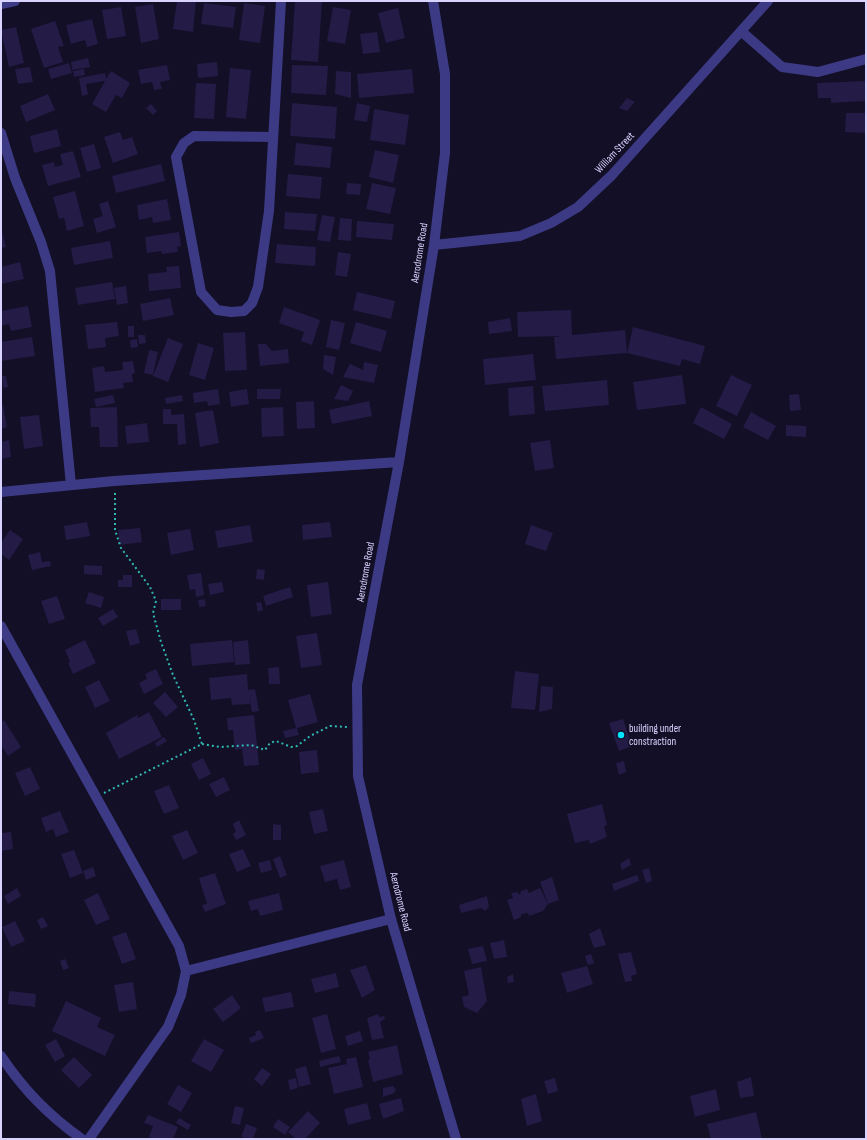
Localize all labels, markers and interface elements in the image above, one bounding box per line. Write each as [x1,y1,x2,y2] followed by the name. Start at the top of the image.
[592,130,638,176] street label: William Street
[409,222,431,284] street label: Aerodrome Road
[354,541,378,603] street label: Aerodrome Road
[629,722,681,748] place label: building under constraction
[616,730,626,740] marker: building under constraction
[386,871,414,933] street label: Aerodrome Road

